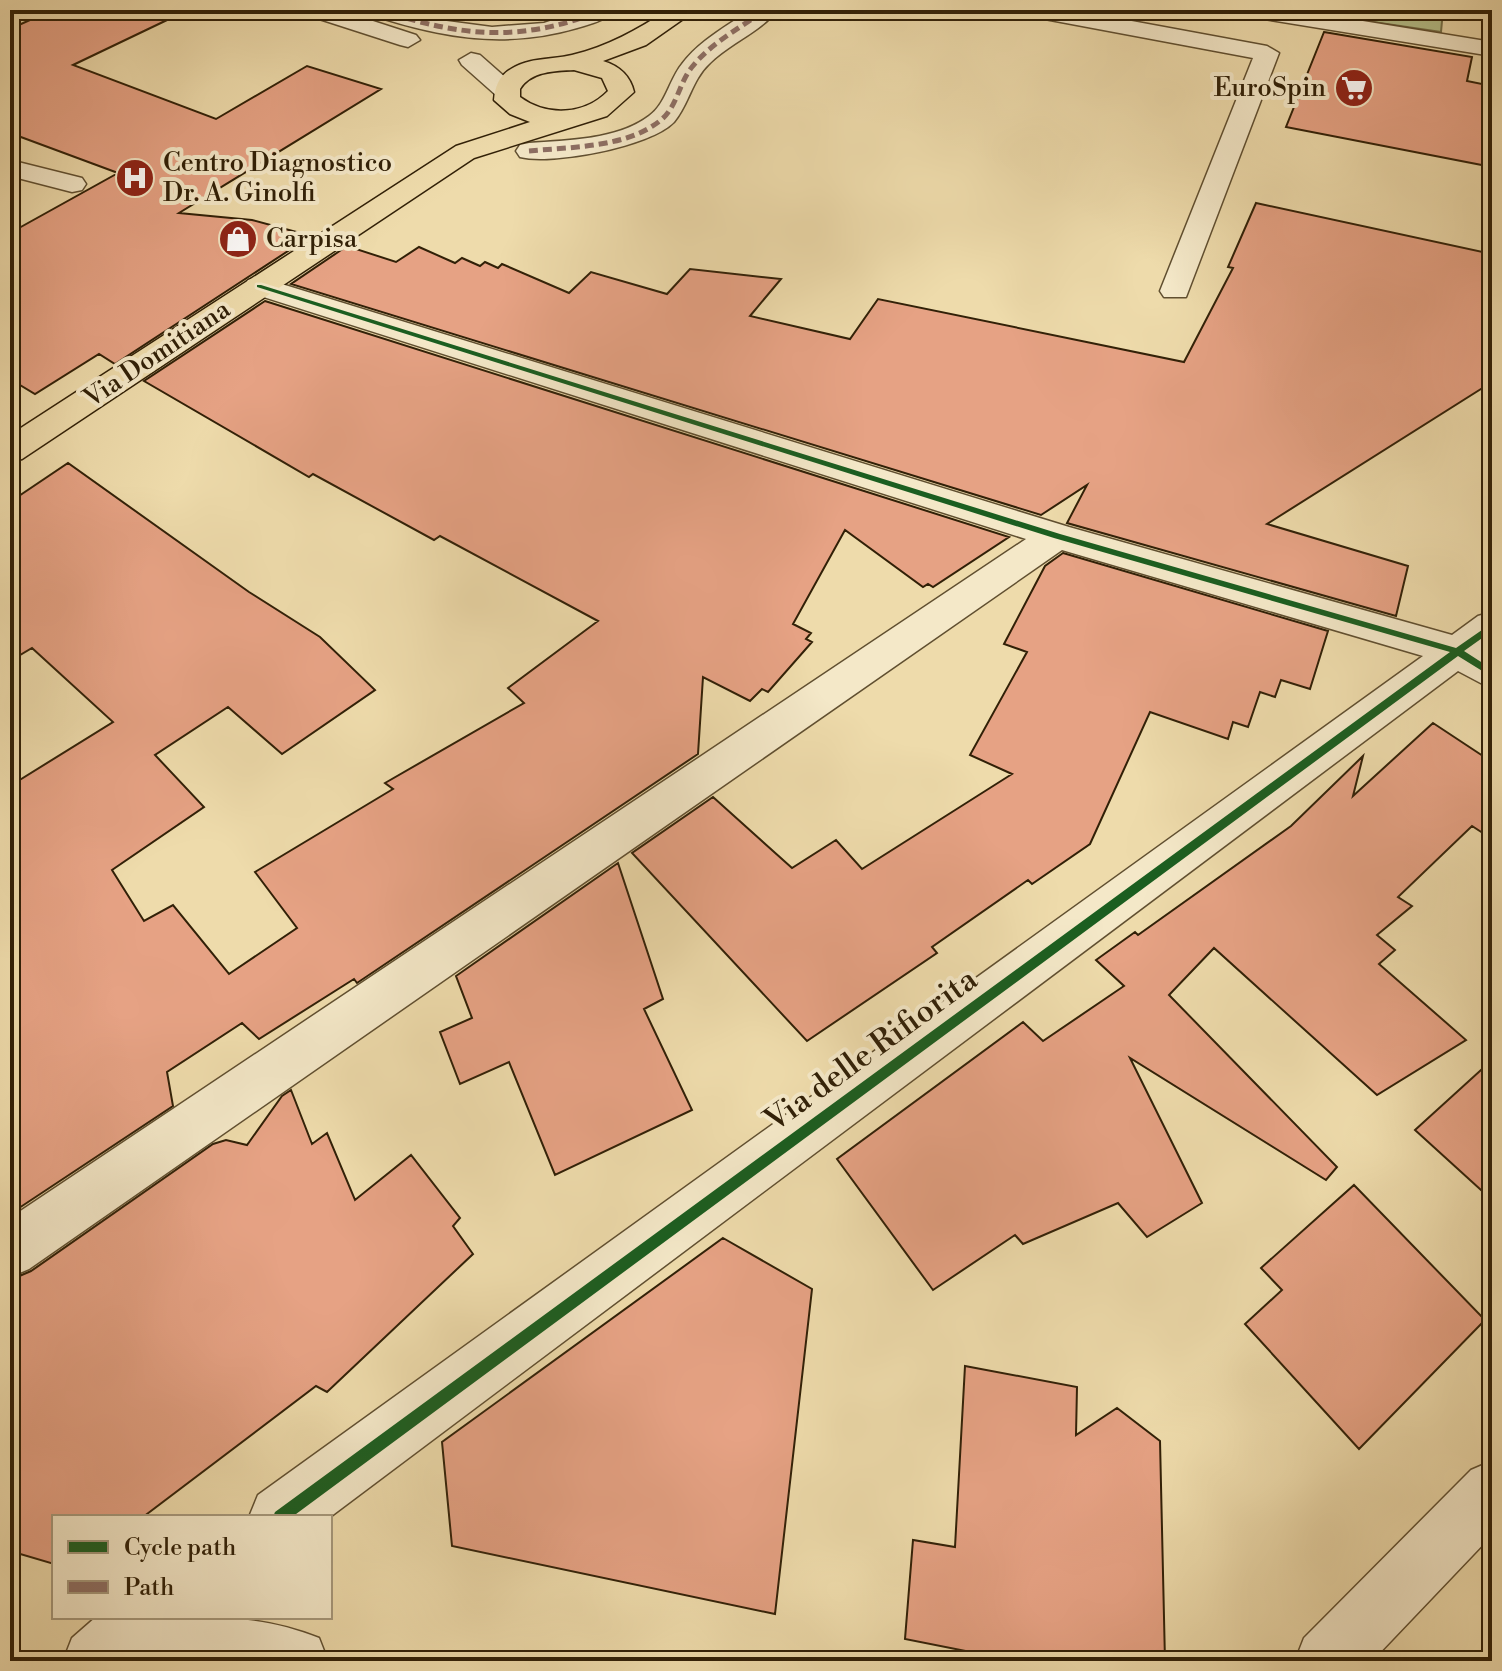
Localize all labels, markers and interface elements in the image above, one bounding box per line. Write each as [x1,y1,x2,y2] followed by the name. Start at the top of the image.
[1333,67,1375,109] supermarket icon: EuroSpin
[1214,72,1326,104] place label: EuroSpin
[163,147,392,209] place label: Centro Diagnostico Dr. A. Ginolfi
[114,157,156,199] hospital icon: Centro Diagnostico Dr. A. Ginolfi
[217,218,259,260] shop icon: Carpisa
[266,223,358,255] place label: Carpisa
[77,293,237,415] street label: Via Domitiana
[756,959,986,1141] street label: Via delle Rifiorita
[52,1515,332,1619] legend
[124,1533,236,1563] text: Cycle path
[124,1573,174,1603] text: Path

